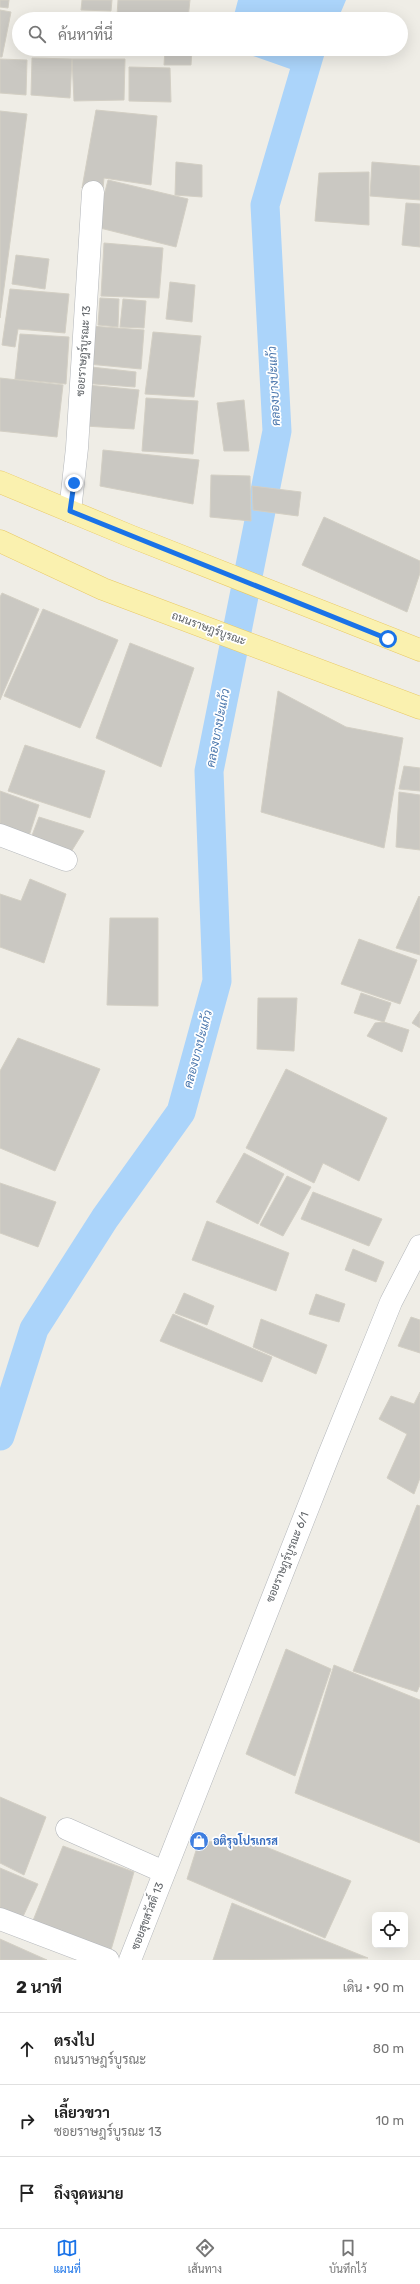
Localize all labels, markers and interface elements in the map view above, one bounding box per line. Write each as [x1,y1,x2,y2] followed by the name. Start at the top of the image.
[12,12,408,56] search box
[26,23,48,45] icon: search
[58,26,113,44] text: ค้นหาที่นี่
[72,305,94,397] street label: ซอยราษฎร์บูรณะ 13
[265,346,283,426] water label: คลองบางปะแก้ว
[65,474,83,492] route end
[170,607,248,649] street label: ถนนราษฎร์บูรณะ
[379,630,397,648] route start
[203,687,233,769] water label: คลองบางปะแก้ว
[181,1009,215,1089] water label: คลองบางปะแก้ว
[262,1509,312,1605] street label: ซอยราษฎร์บูรณะ 6/1
[188,1830,210,1852] shop icon: อติรุจโปรเกรส
[213,1833,278,1849] place label: อติรุจโปรเกรส
[123,1878,168,1953] street label: ซอยสุขสวัสดิ์ 13
[372,1912,408,1948] map controls
[372,1912,408,1948] button: locate
[16,1977,62,1997] text: 2 นาที
[343,1980,404,1995] text: เดิน · 90 m
[54,2032,95,2050] text: ตรงไป
[16,2038,38,2060] icon: ahead
[373,2041,404,2056] text: 80 m
[54,2052,146,2067] text: ถนนราษฎร์บูรณะ
[54,2104,110,2122] text: เลี้ยวขวา
[16,2110,38,2132] icon: right
[375,2113,404,2128] text: 10 m
[54,2124,162,2139] text: ซอยราษฎร์บูรณะ 13
[16,2182,38,2204] icon: arrive
[54,2185,124,2203] text: ถึงจุดหมาย
[53,2237,81,2276] tab: แผนที่
[188,2237,222,2276] tab: เส้นทาง
[329,2237,367,2276] tab: บันทึกไว้

